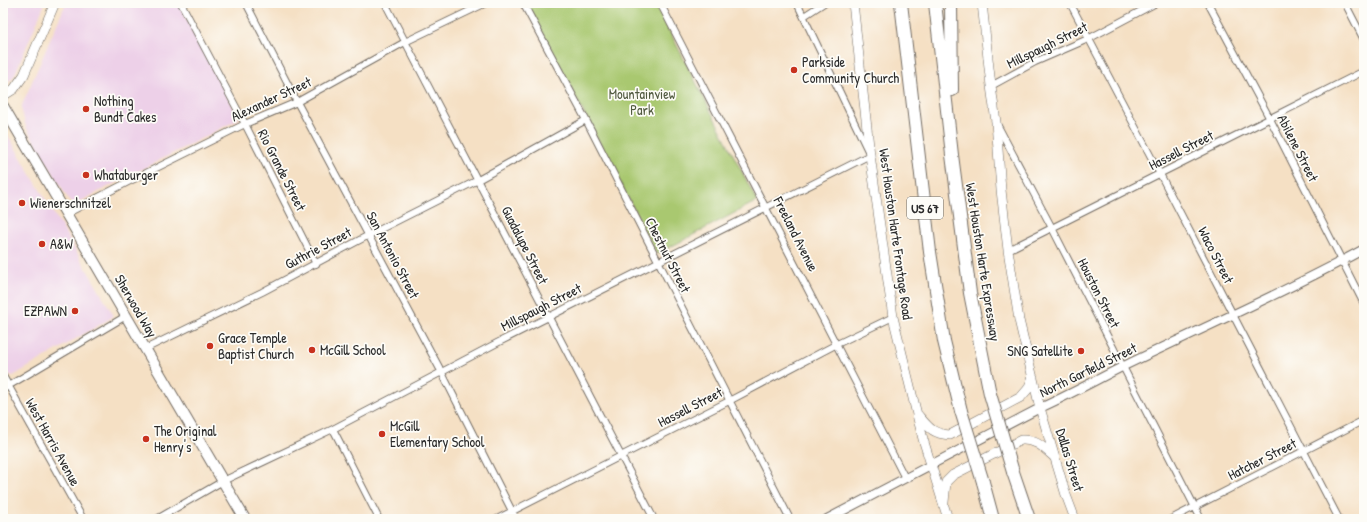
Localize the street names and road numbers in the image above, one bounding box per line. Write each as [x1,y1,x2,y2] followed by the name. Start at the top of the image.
[1003,17,1091,73] street label: Millspaugh Street
[228,72,314,125] street label: Alexander Street
[1273,111,1324,185] street label: Abilene Street
[1145,125,1217,174] street label: Hassell Street
[254,126,311,214] street label: Rio Grande Street
[874,147,918,321] street label: West Houston Harte Frontage Road
[961,181,1005,343] street label: West Houston Harte Expressway
[769,192,824,275] street label: Freeland Avenue
[907,197,943,219] road number: US 67
[497,202,553,288] street label: Guadalupe Street
[363,208,424,302] street label: San Antonio Street
[641,214,696,296] street label: Chestnut Street
[281,222,355,273] street label: Guthrie Street
[1194,223,1239,286] street label: Waco Street
[1074,255,1125,331] street label: Houston Street
[110,271,162,341] street label: Sherwood Way
[497,278,585,336] street label: Millspaugh Street
[1036,338,1140,401] street label: North Garfield Street
[654,382,726,431] street label: Hassell Street
[21,394,86,489] street label: West Harris Avenue
[1052,426,1089,494] street label: Dallas Street
[1224,433,1300,484] street label: Hatcher Street

